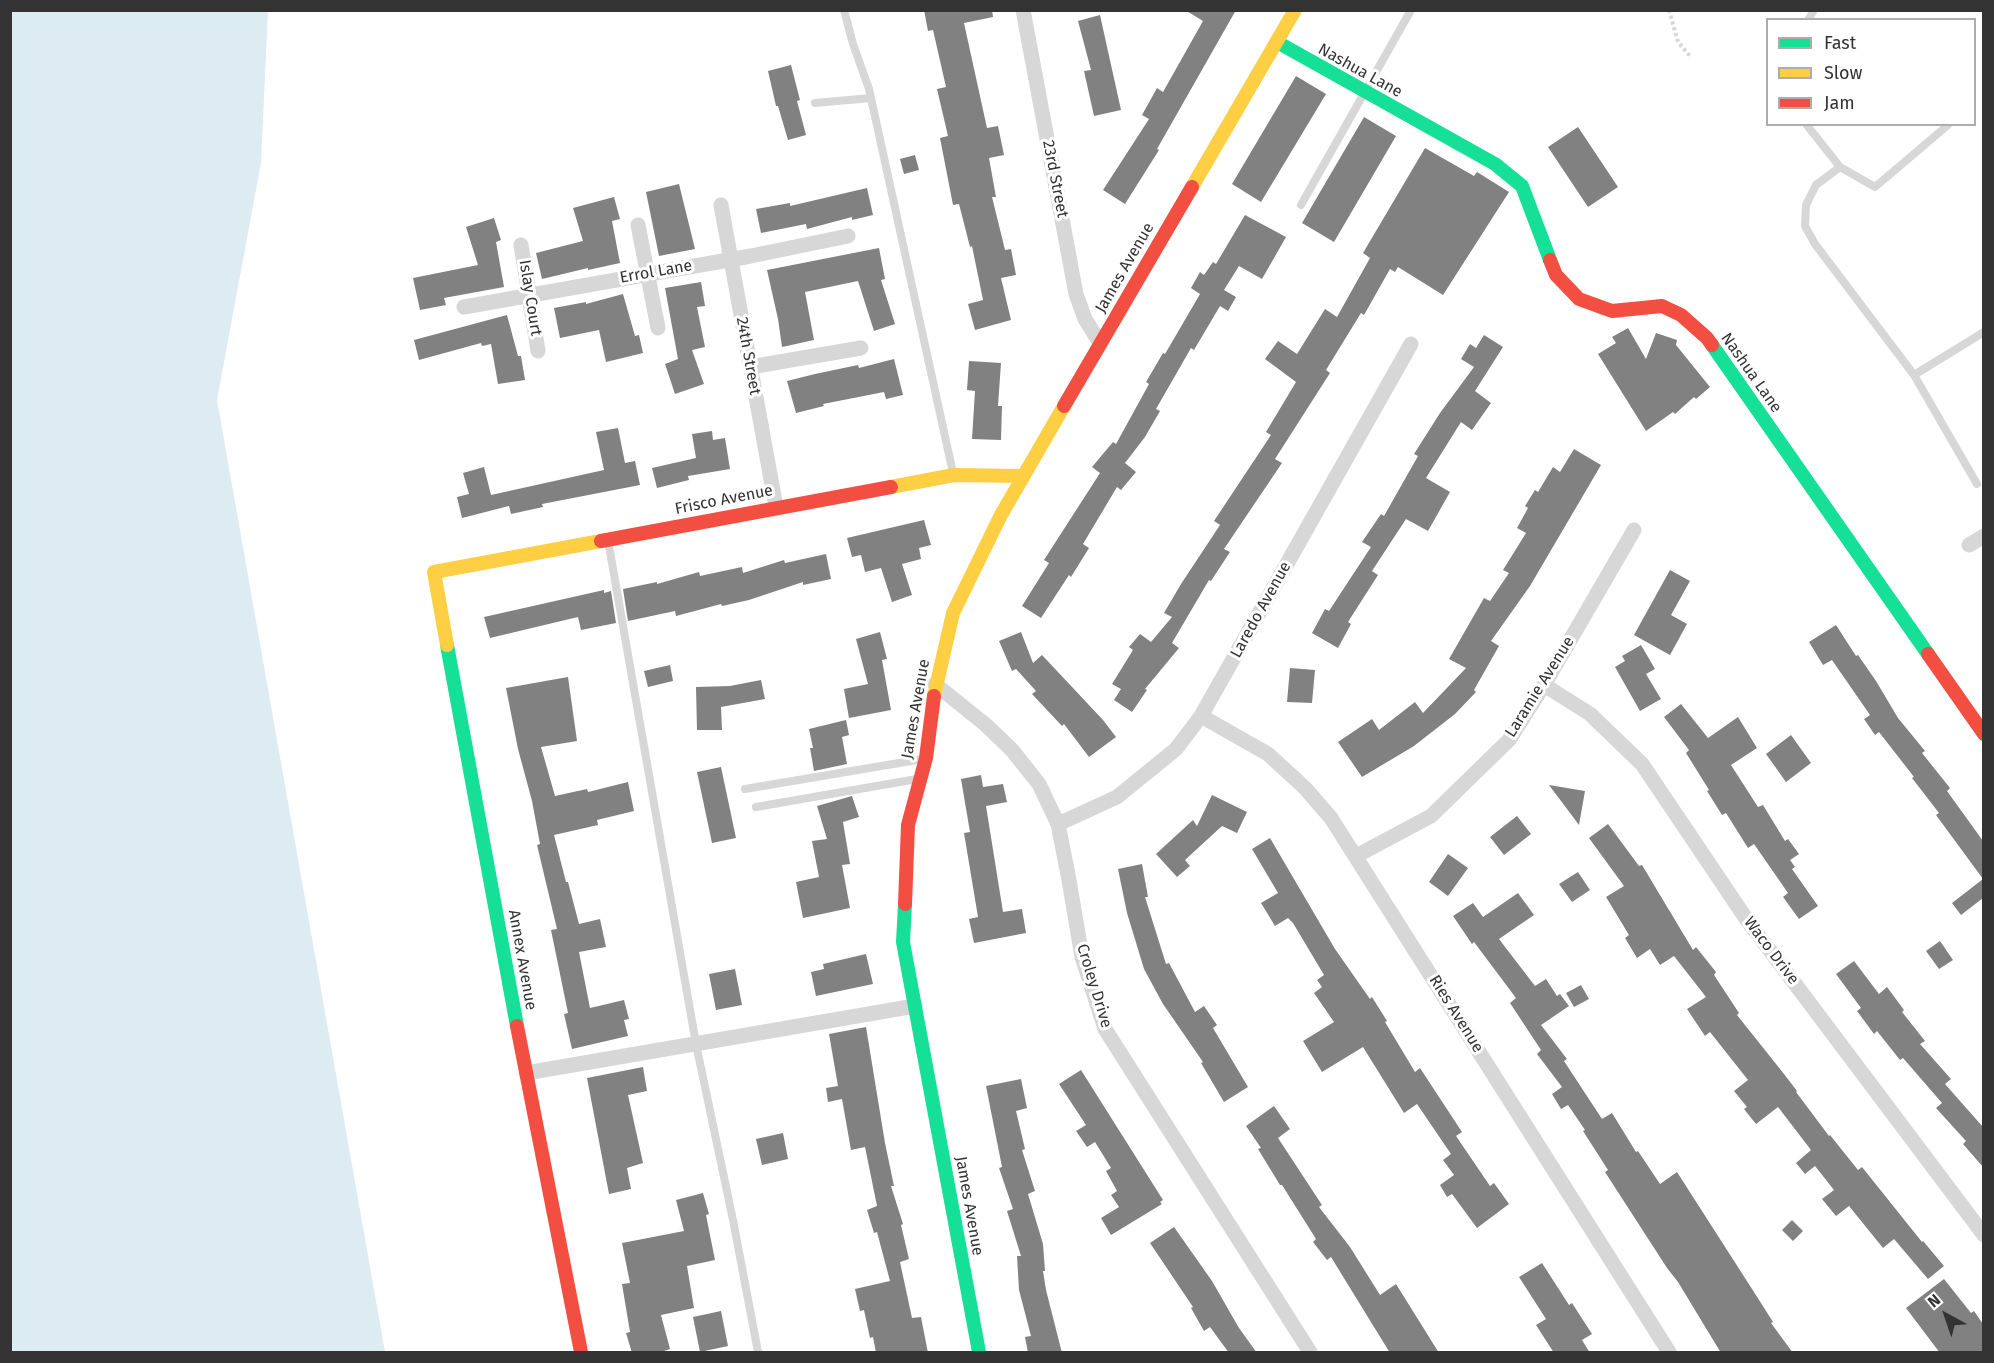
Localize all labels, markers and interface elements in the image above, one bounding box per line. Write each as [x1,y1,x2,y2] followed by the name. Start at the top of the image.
[1766,18,1976,126] legend
[1824,32,1856,54] text: Fast
[1315,40,1405,102] street label: Nashua Lane
[1824,62,1862,84] text: Slow
[1824,92,1855,114] text: Jam
[1038,139,1072,219] street label: 23rd Street
[1091,220,1159,316] street label: James Avenue
[618,256,694,288] street label: Errol Lane
[515,259,545,337] street label: Islay Court
[732,316,764,396] street label: 24th Street
[1716,329,1786,417] street label: Nashua Lane
[673,481,775,519] street label: Frisco Avenue
[1227,558,1295,662] street label: Laredo Avenue
[1501,633,1579,741] street label: Laramie Avenue
[898,658,934,760] street label: James Avenue
[504,908,540,1012] street label: Annex Avenue
[1739,913,1803,989] street label: Waco Drive
[1072,942,1116,1030] street label: Croley Drive
[1425,972,1487,1056] street label: Ries Avenue
[951,1155,987,1257] street label: James Avenue
[1916,1285,1976,1345] north arrow
[1924,1290,1944,1312] text: N

